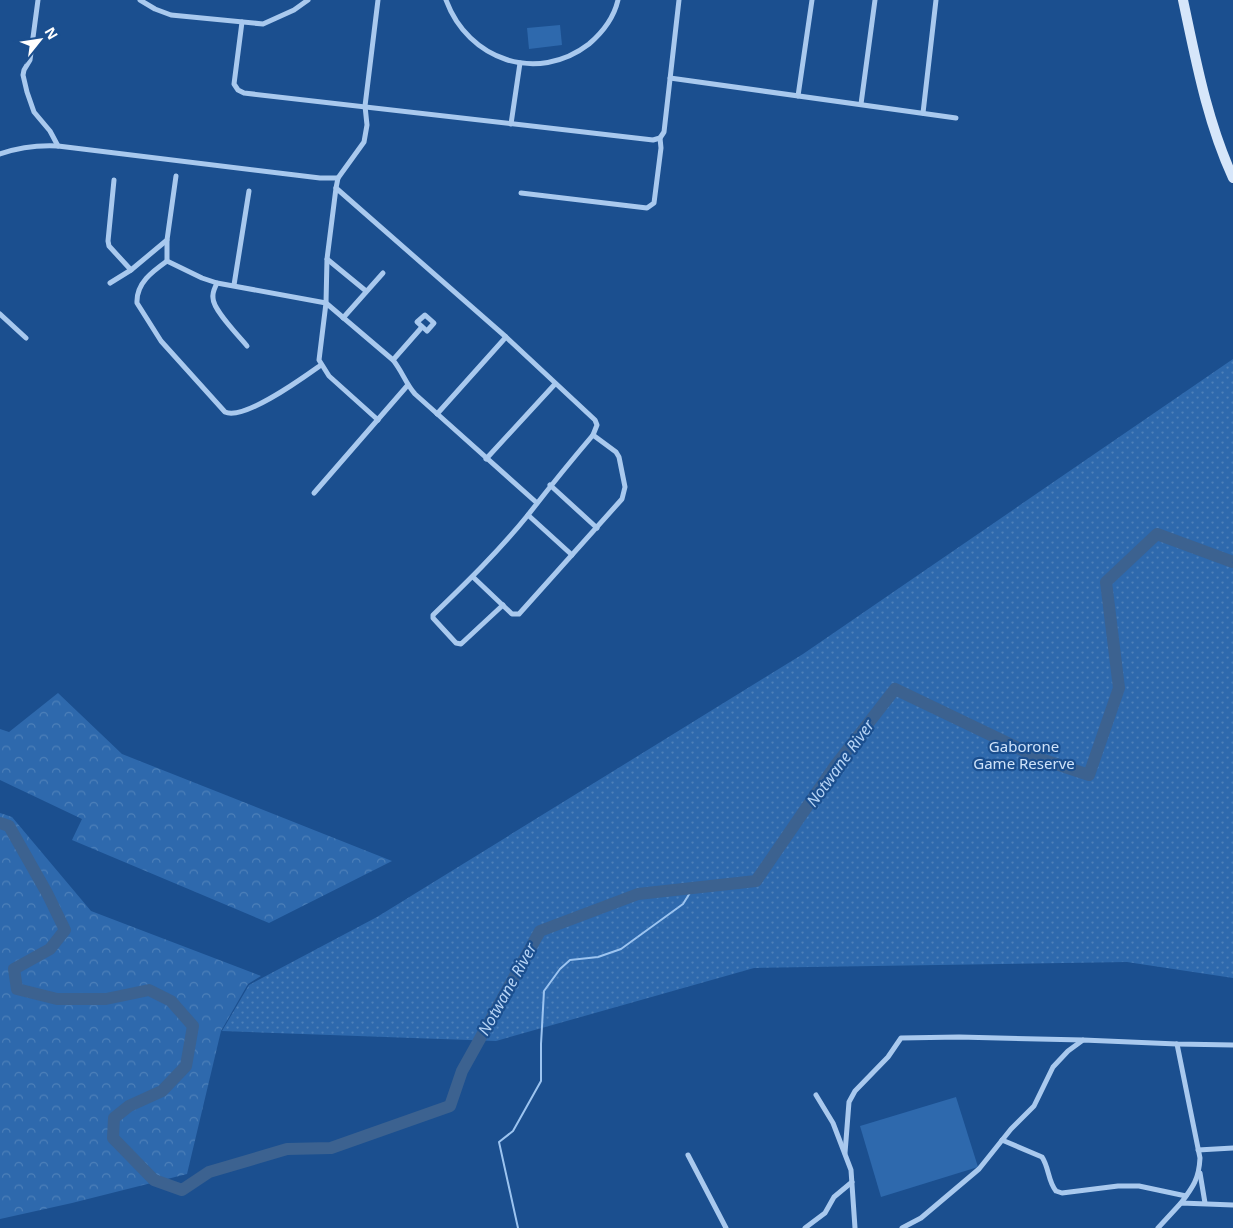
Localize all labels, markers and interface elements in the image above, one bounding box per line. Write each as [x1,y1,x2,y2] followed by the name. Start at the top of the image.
[15,15,65,65] north arrow
[41,24,63,43] text: N
[801,714,879,811] water label: Notwane River
[973,736,1075,773] park label: Gaborone Game Reserve
[472,938,542,1039] water label: Notwane River

